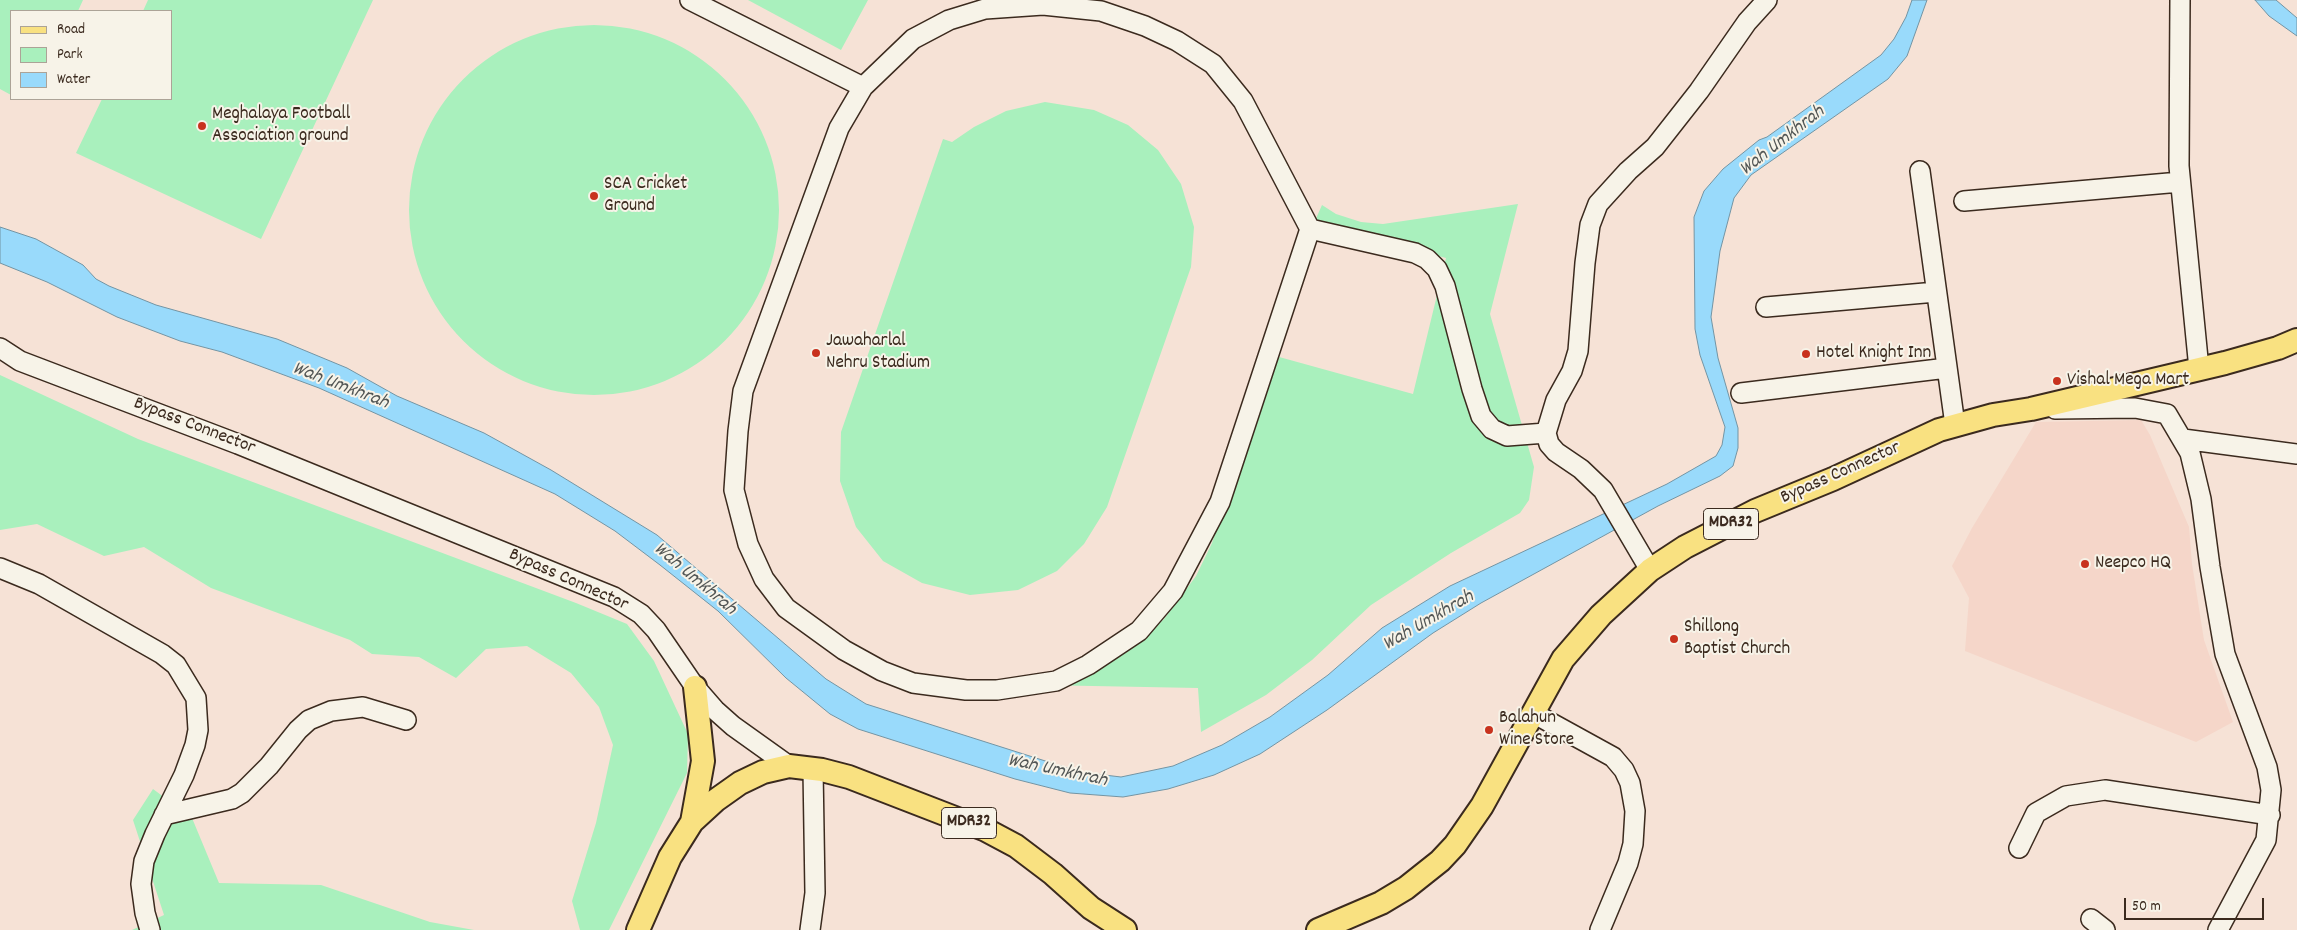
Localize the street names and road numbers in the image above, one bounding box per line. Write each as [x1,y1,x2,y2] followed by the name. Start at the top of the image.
[130,393,258,461] street label: Bypass Connector
[1778,437,1904,511] street label: Bypass Connector
[1704,508,1758,540] road number: MDR32
[505,544,631,618] street label: Bypass Connector
[942,808,996,838] road number: MDR32

